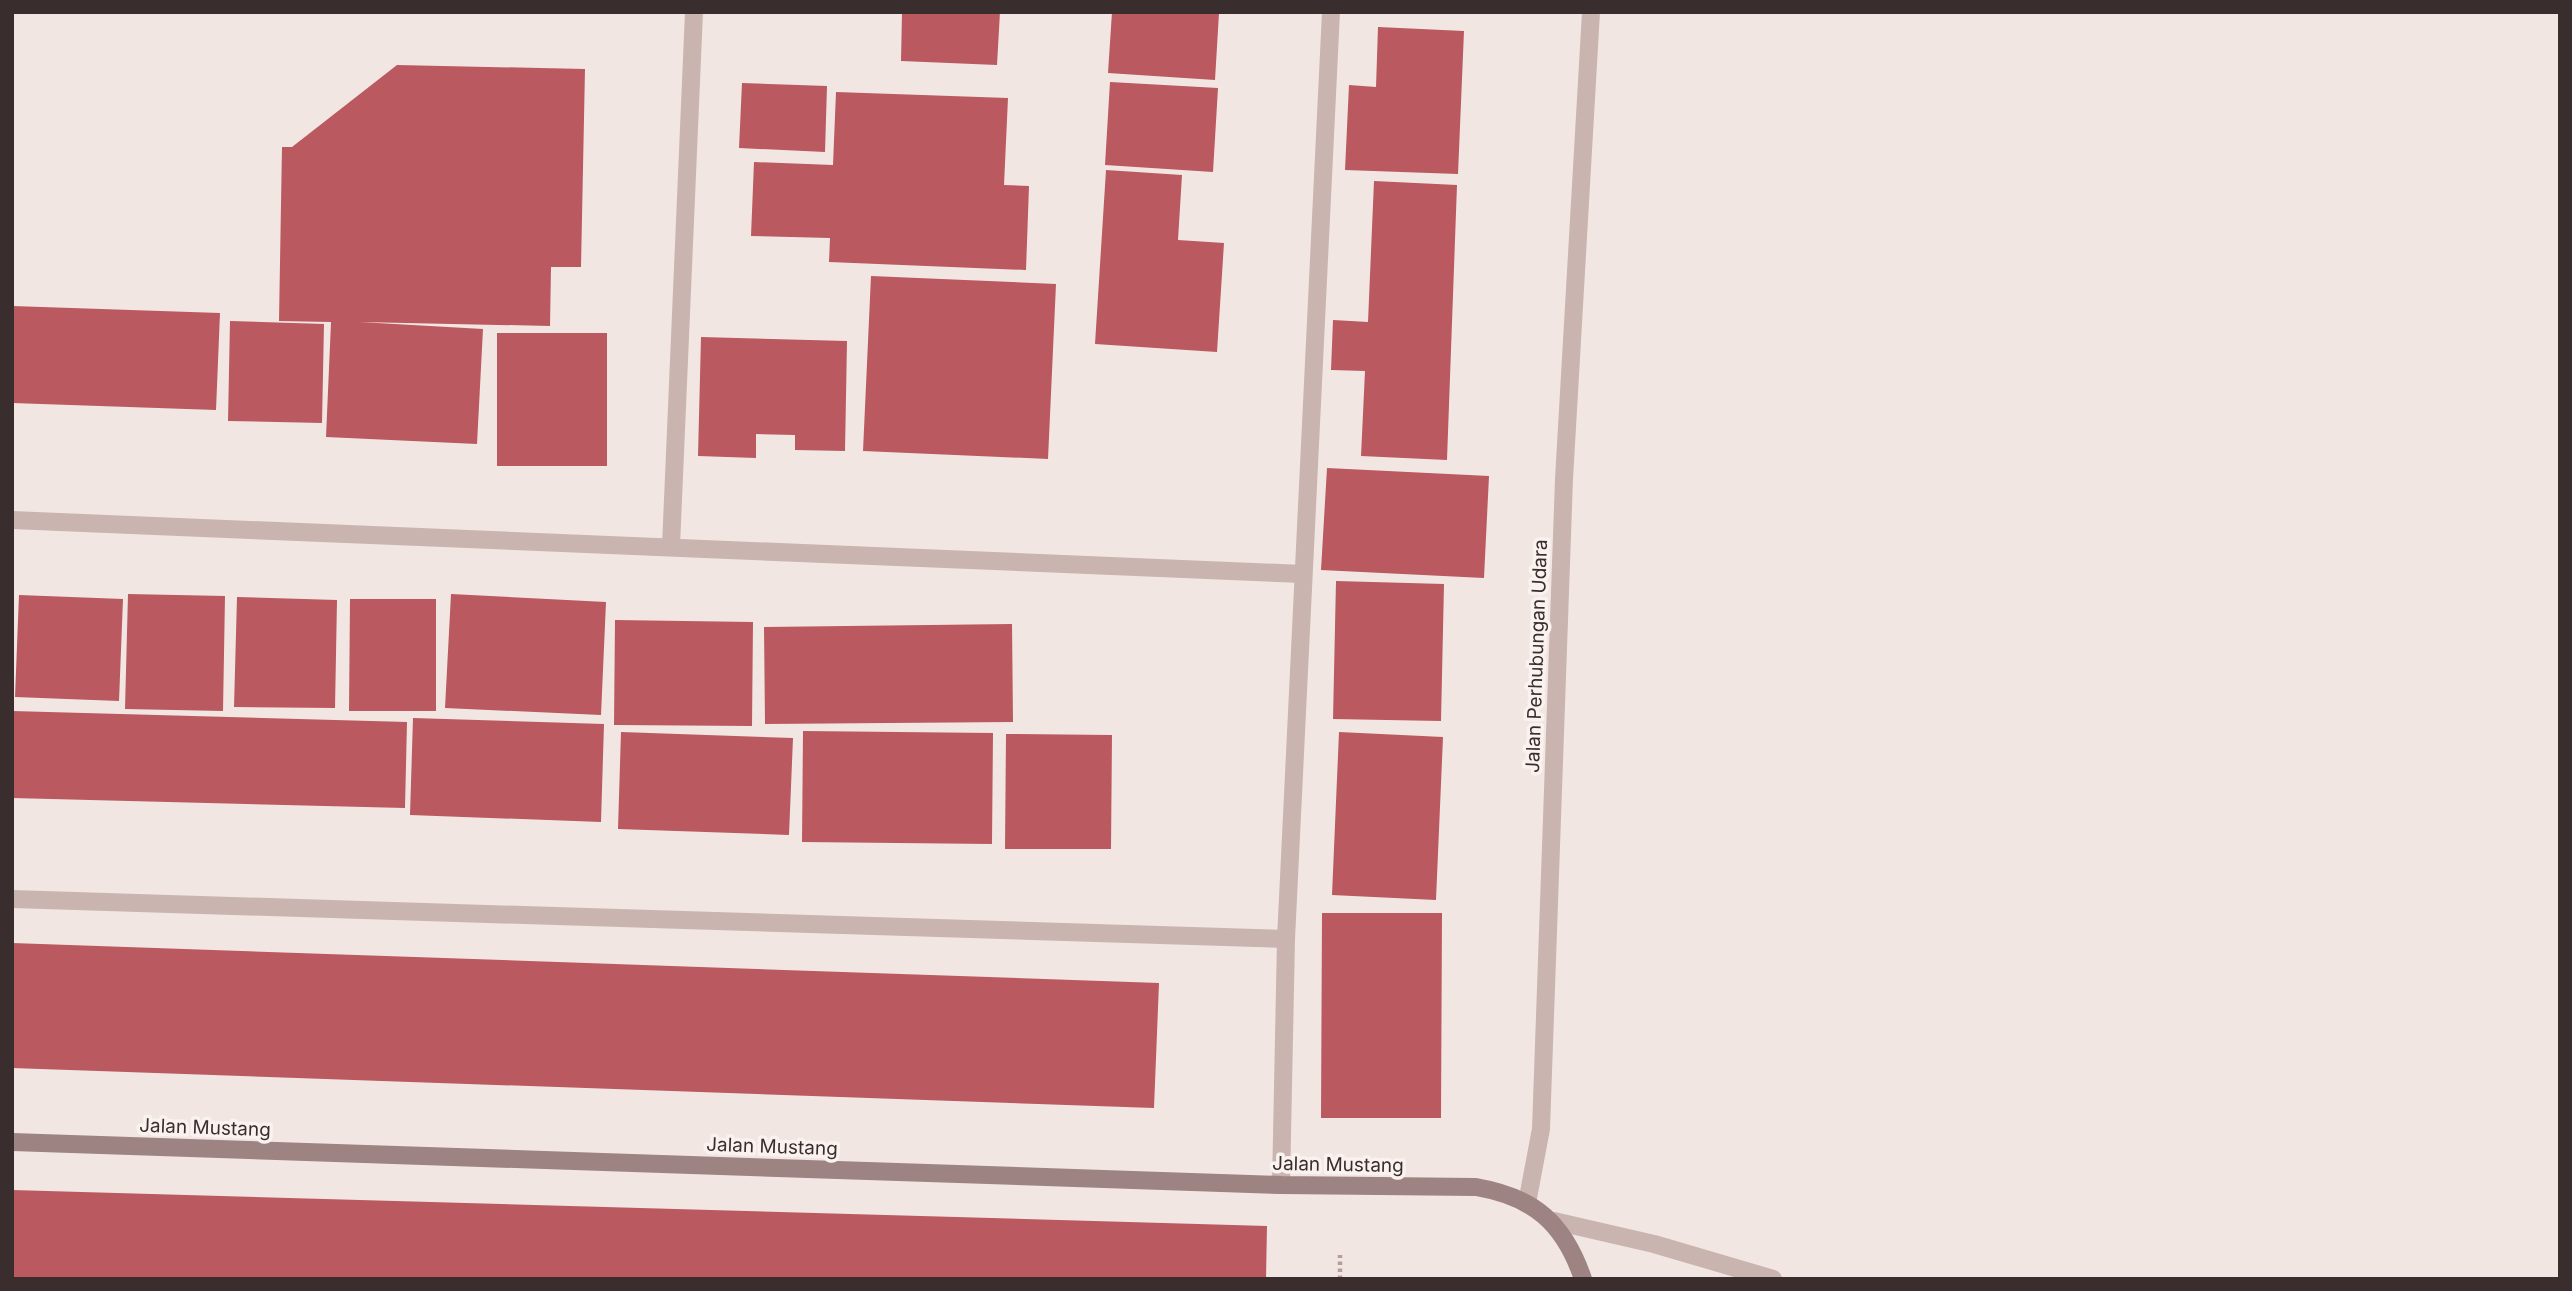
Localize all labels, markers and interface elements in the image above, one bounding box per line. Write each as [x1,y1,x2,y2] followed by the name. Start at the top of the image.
[1521,539,1552,773] street label: Jalan Perhubungan Udara
[139,1114,271,1141] street label: Jalan Mustang
[706,1133,838,1160] street label: Jalan Mustang
[1272,1152,1404,1177] street label: Jalan Mustang

